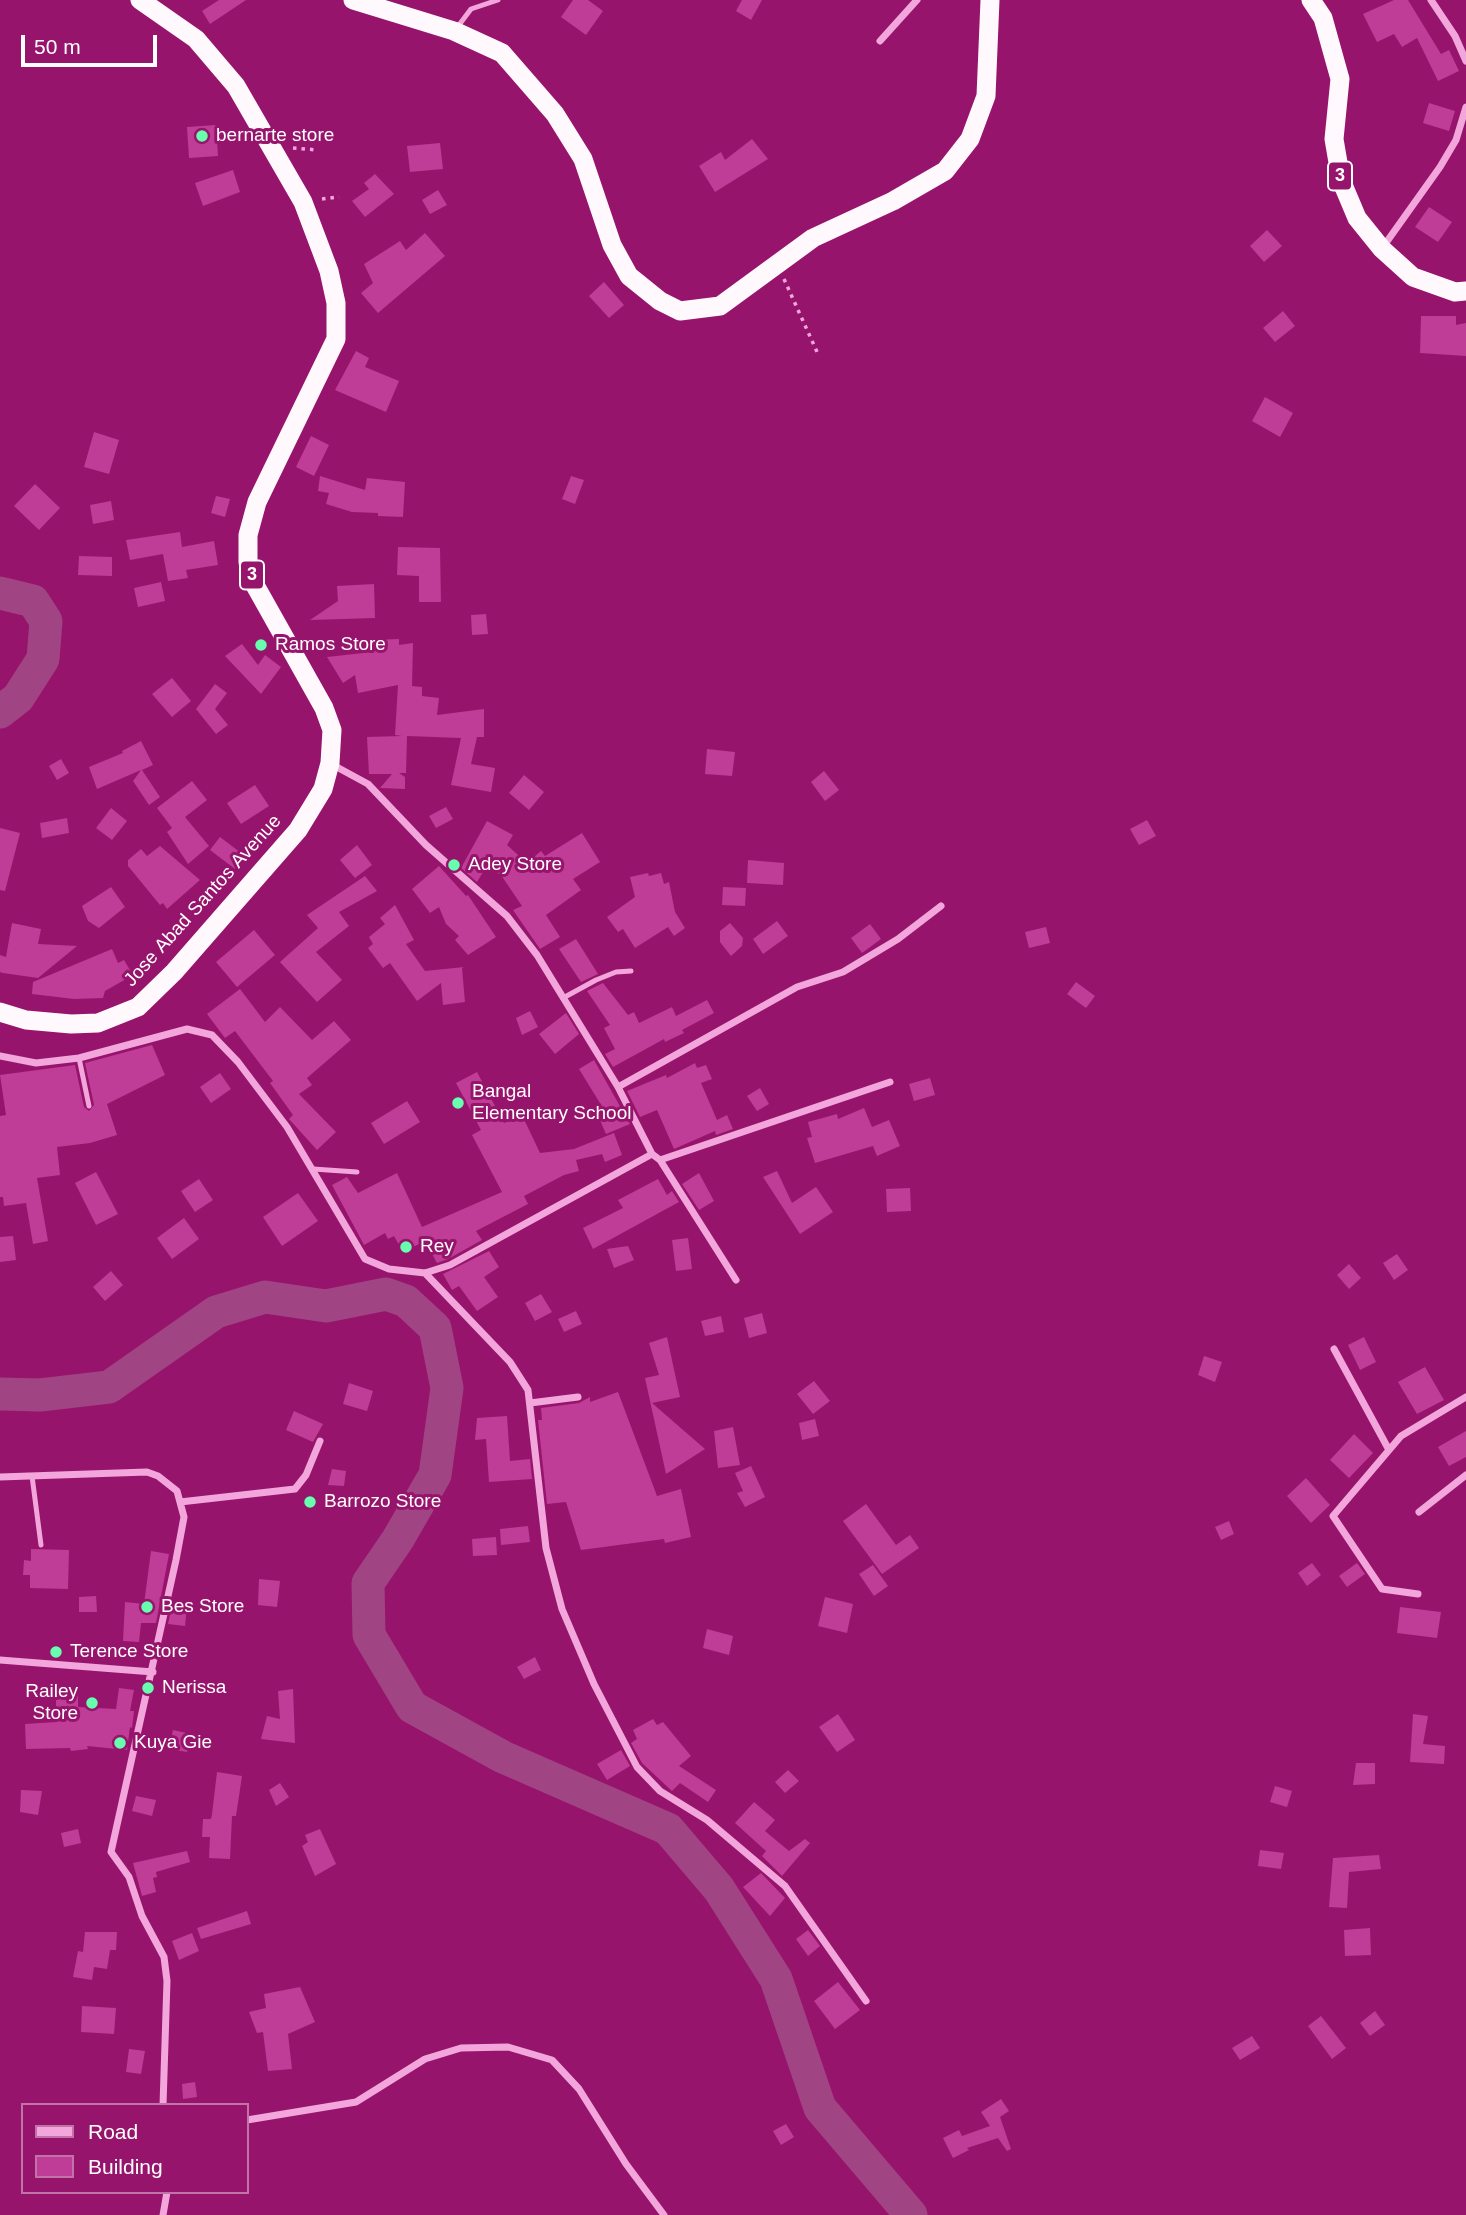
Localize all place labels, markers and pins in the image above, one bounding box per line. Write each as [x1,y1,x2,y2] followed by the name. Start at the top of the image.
[216,125,334,147] place label: bernarte store
[194,128,210,144] marker: bernarte store
[275,634,386,656] place label: Ramos Store
[253,637,269,653] marker: Ramos Store
[468,854,562,876] place label: Adey Store
[446,857,462,873] marker: Adey Store
[472,1081,631,1125] place label: Bangal Elementary School
[450,1095,466,1111] marker: Bangal Elementary School
[420,1236,454,1258] place label: Rey
[398,1239,414,1255] marker: Rey
[324,1491,441,1513] place label: Barrozo Store
[302,1494,318,1510] marker: Barrozo Store
[161,1596,244,1618] place label: Bes Store
[139,1599,155,1615] marker: Bes Store
[70,1641,188,1663] place label: Terence Store
[48,1644,64,1660] marker: Terence Store
[162,1677,226,1699] place label: Nerissa
[140,1680,156,1696] marker: Nerissa
[25,1681,78,1725] place label: Railey Store
[84,1695,100,1711] marker: Railey Store
[134,1732,212,1754] place label: Kuya Gie
[112,1735,128,1751] marker: Kuya Gie

